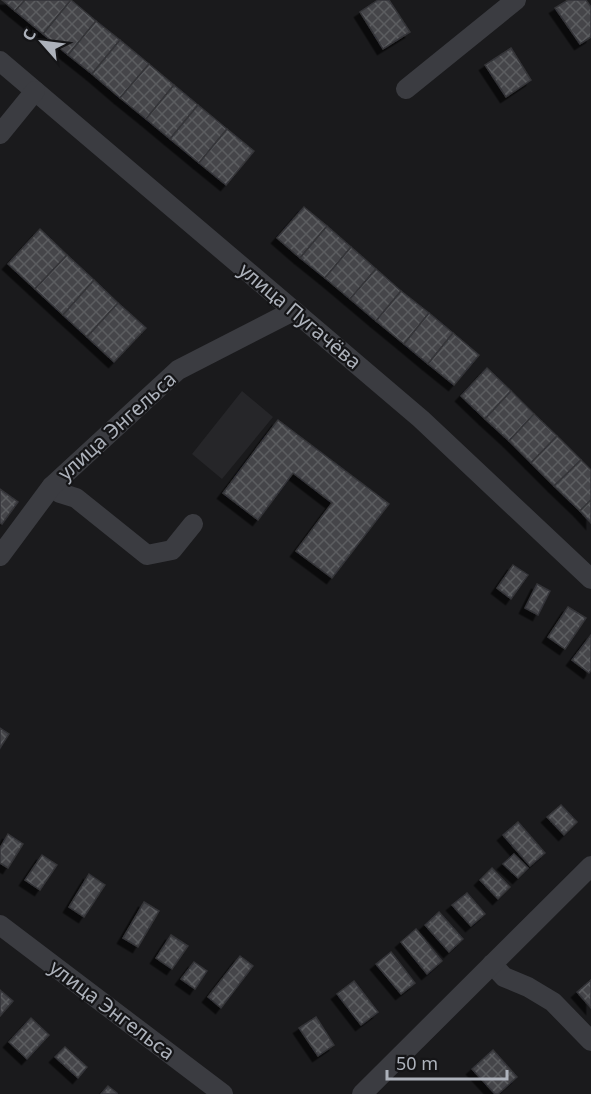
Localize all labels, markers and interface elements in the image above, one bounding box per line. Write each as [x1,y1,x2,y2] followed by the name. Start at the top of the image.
[12,12,72,72] north arrow
[17,25,41,45] text: С
[233,256,367,375] street label: улица Пугачёва
[52,365,182,486] street label: улица Энгельса
[44,954,180,1066] street label: улица Энгельса
[387,1043,507,1081] scale bar
[396,1051,438,1075] text: 50 m

